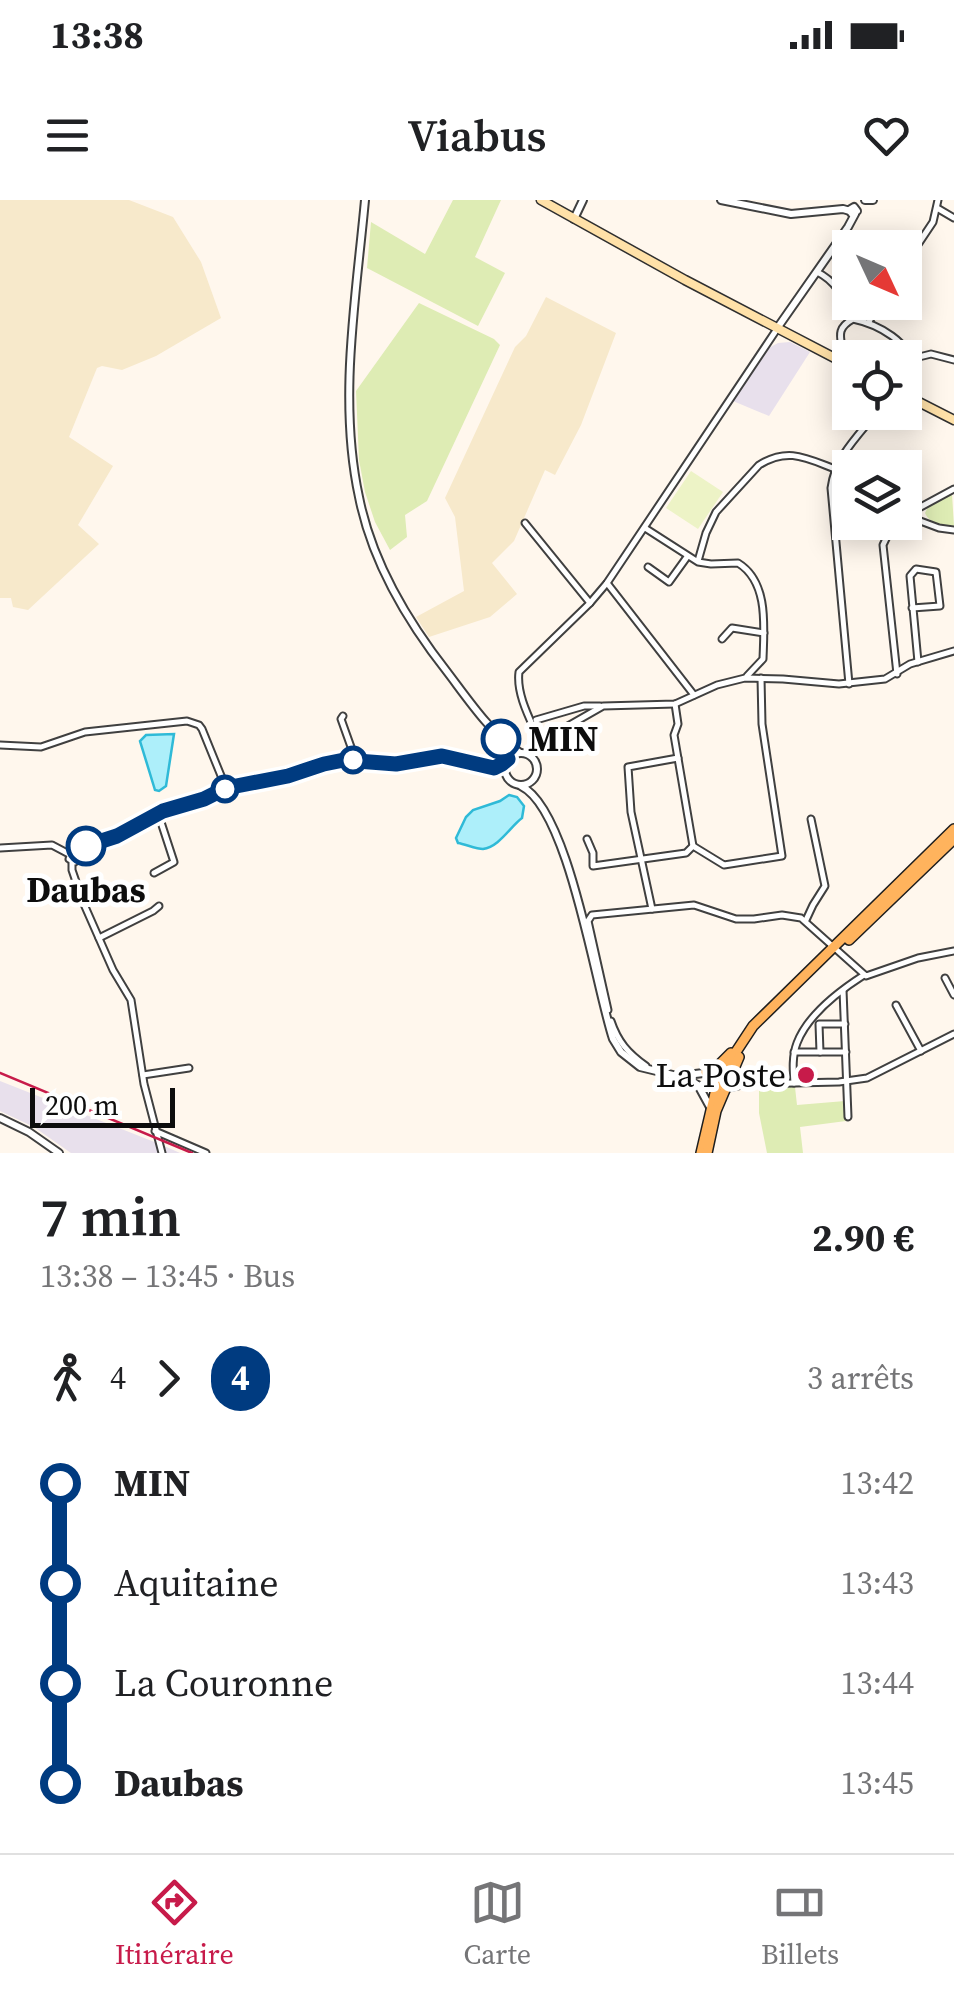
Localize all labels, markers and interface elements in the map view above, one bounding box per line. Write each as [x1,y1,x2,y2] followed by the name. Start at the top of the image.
[50,9,144,61] text: 13:38
[408,104,546,166] text: Viabus
[40,108,95,163] icon: menu
[859,108,914,163] icon: heart
[832,230,922,320] north arrow
[832,230,922,540] map controls
[832,340,922,430] button: locate
[832,450,922,540] button: layers
[528,715,598,763] place label: MIN
[482,720,520,758] marker: MIN
[340,747,366,773] unlabelled marker
[212,776,238,802] unlabelled marker
[67,827,105,865] marker: Daubas
[26,866,146,914] place label: Daubas
[656,1051,786,1099] place label: La Poste
[795,1064,817,1086] marker: La Poste
[30,1083,175,1128] scale bar
[45,1086,119,1124] text: 200 m
[40,1179,181,1254] text: 7 min
[812,1212,914,1264] text: 2.90 €
[40,1254,295,1298] text: 13:38 – 13:45 · Bus
[40,1351,95,1406] icon: walk
[141,1351,196,1406] icon: forward
[231,1354,250,1402] text: 4
[110,1356,126,1400] text: 4
[807,1356,914,1400] text: 3 arrêts
[114,1457,190,1509] text: MIN
[840,1461,914,1505] text: 13:42
[114,1557,279,1609] text: Aquitaine
[840,1561,914,1605] text: 13:43
[114,1657,333,1709] text: La Couronne
[840,1661,914,1705] text: 13:44
[114,1757,243,1809] text: Daubas
[840,1761,914,1805] text: 13:45
[115,1875,234,1973] tab: Itinéraire
[464,1875,531,1973] tab: Carte
[761,1875,839,1973] tab: Billets

